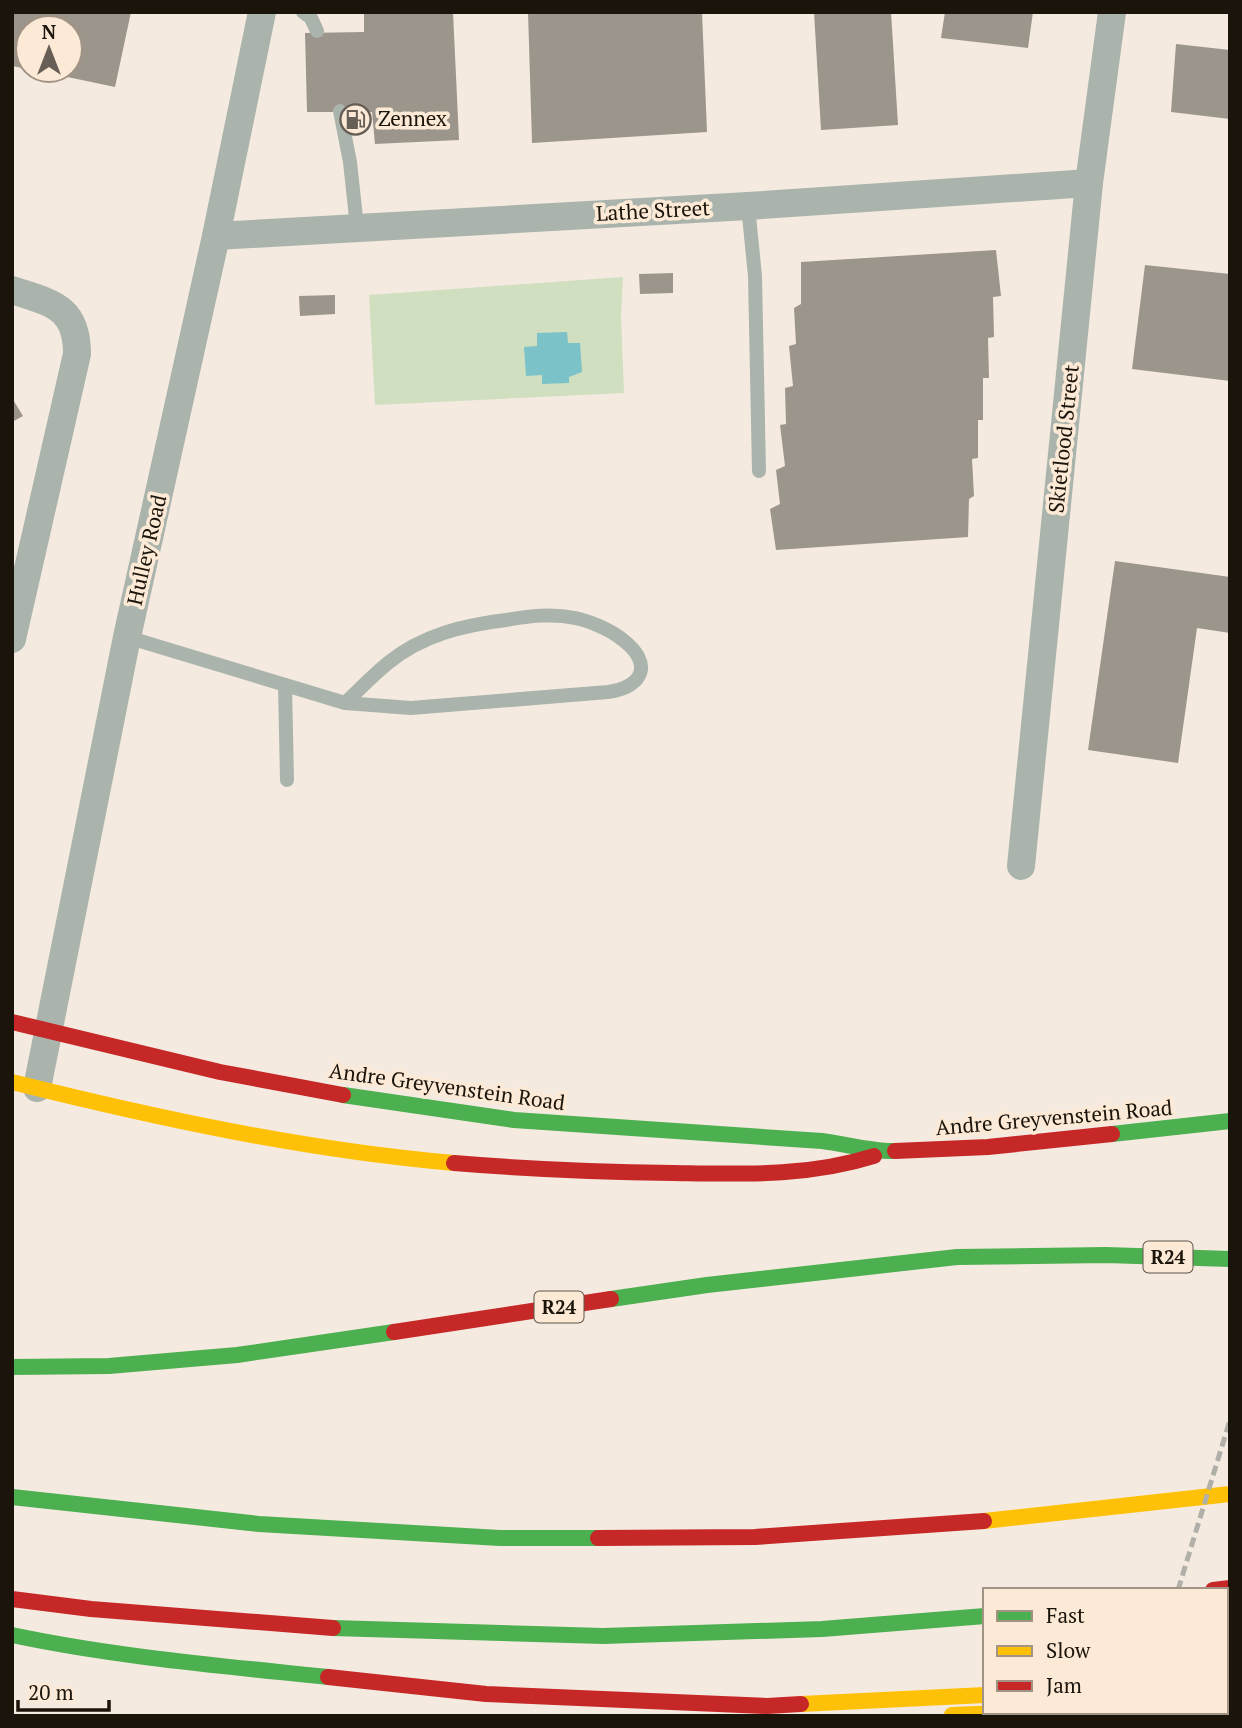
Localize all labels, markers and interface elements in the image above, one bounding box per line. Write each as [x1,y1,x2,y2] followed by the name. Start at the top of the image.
[14,14,84,84] north arrow
[42,19,57,44] text: N
[338,102,372,136] fuel station icon: Zennex
[378,104,447,132] place label: Zennex
[595,193,711,227] street label: Lathe Street
[1041,363,1085,515] street label: Skietlood Street
[120,491,172,608] street label: Hulley Road
[328,1056,567,1116] street label: Andre Greyvenstein Road
[934,1093,1174,1141] street label: Andre Greyvenstein Road
[1144,1242,1192,1273] road number: R24
[534,1292,584,1322] road number: R24
[983,1588,1228,1714] legend
[1046,1601,1085,1629] text: Fast
[1046,1636,1091,1664] text: Slow
[18,1668,108,1712] scale bar
[1046,1671,1082,1699] text: Jam
[28,1678,74,1706] text: 20 m

